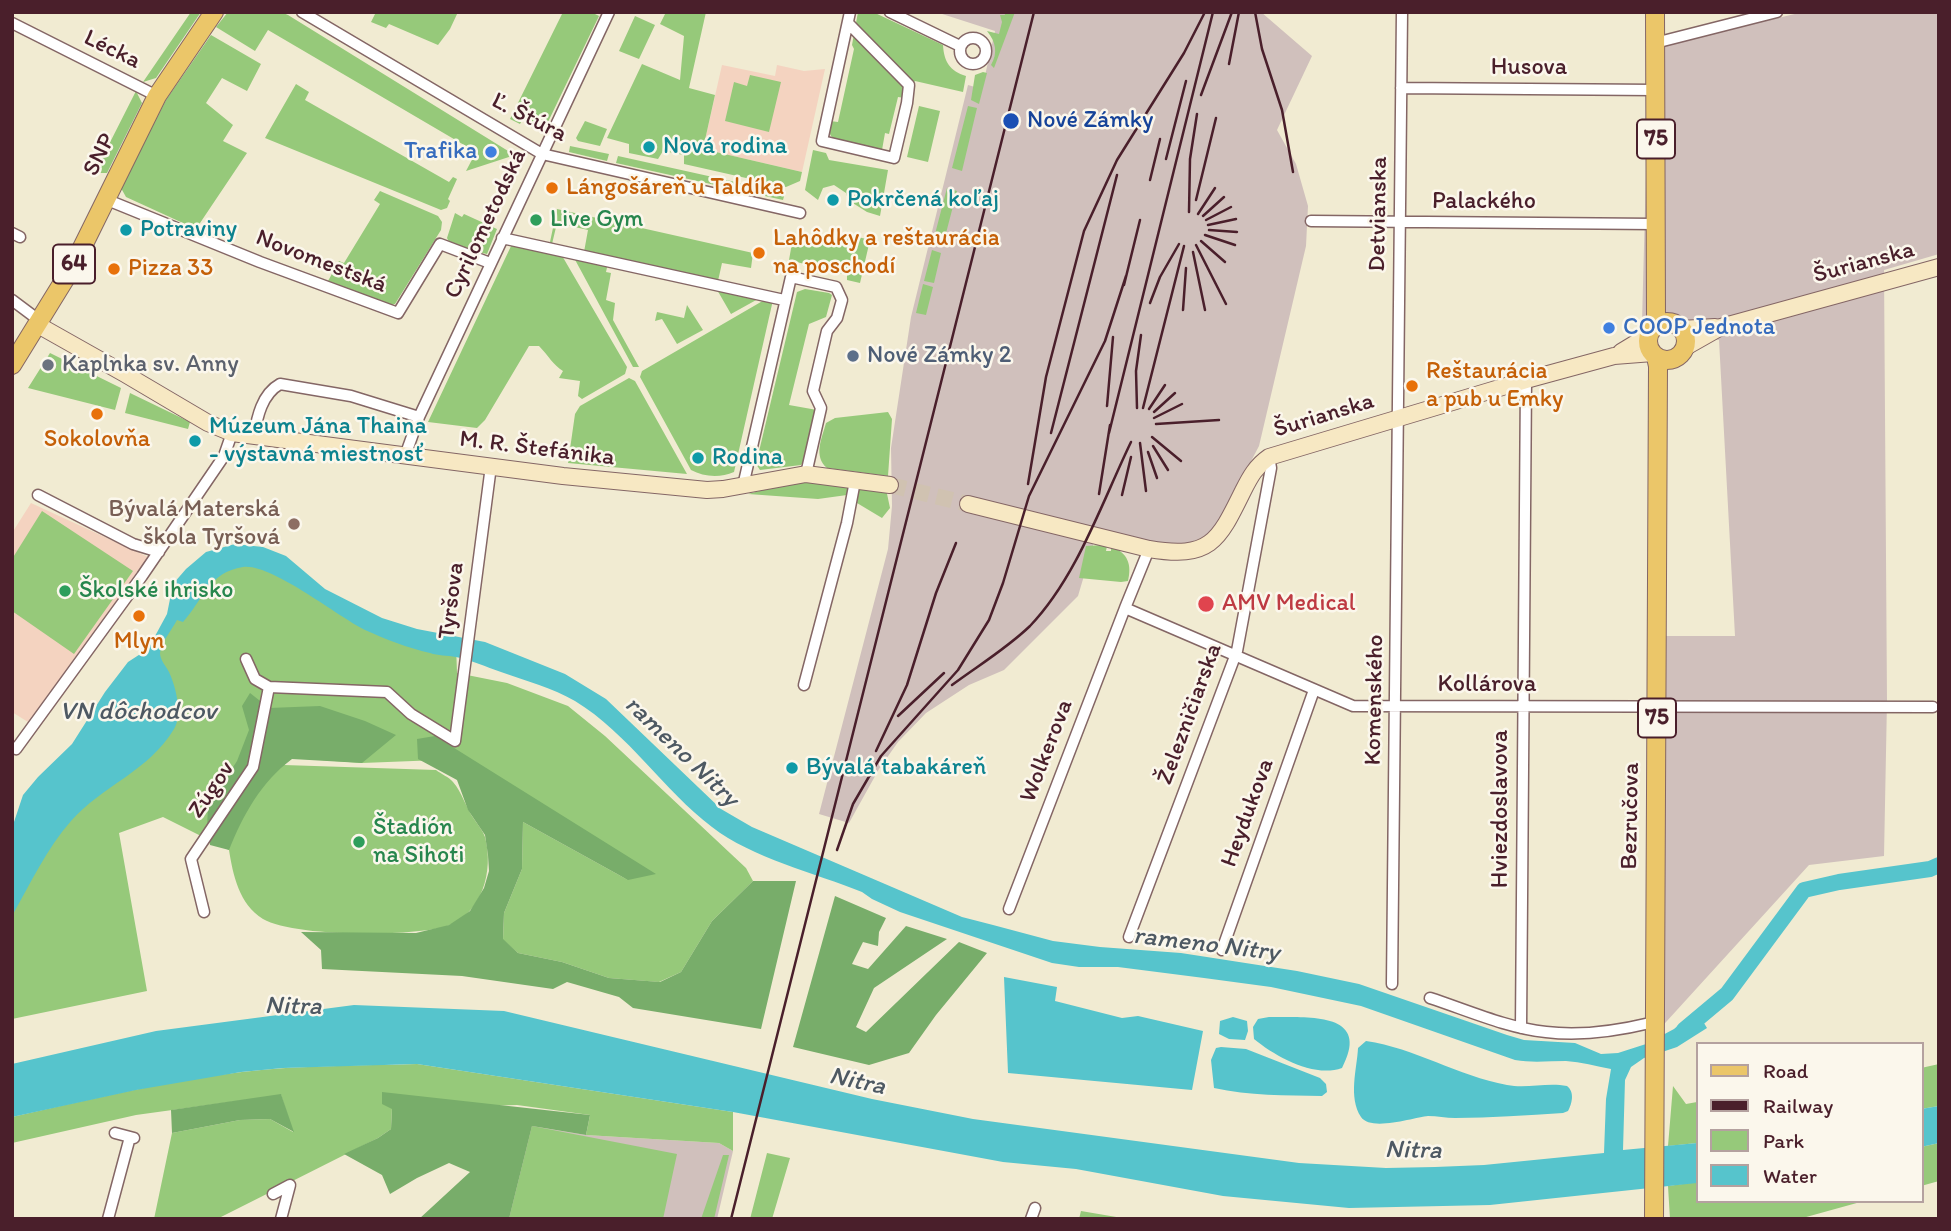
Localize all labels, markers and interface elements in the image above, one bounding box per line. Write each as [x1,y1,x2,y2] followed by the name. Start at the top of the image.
[79,24,145,76] street label: Lécka
[1491,54,1567,82] street label: Husova
[486,87,572,149] street label: Ľ. Štúra
[1027,107,1153,135] place label: Nové Zámky
[1001,111,1021,131] marker: Nové Zámky
[1637,120,1675,158] road number: 75
[77,129,123,181] street label: SNP
[663,133,787,161] place label: Nová rodina
[404,138,477,166] place label: Trafika
[641,139,657,155] marker: Nová rodina
[439,144,533,304] street label: Cyrilometodská
[483,144,499,160] marker: Trafika
[1364,156,1394,272] street label: Detvianska
[566,174,784,202] place label: Lángošáreň u Taldíka
[544,180,560,196] marker: Lángošáreň u Taldíka
[847,186,999,214] place label: Pokrčená koľaj
[1432,188,1536,216] street label: Palackého
[825,192,841,208] marker: Pokrčená koľaj
[550,206,643,234] place label: Live Gym
[528,212,544,228] marker: Live Gym
[140,216,237,244] place label: Potraviny
[118,222,134,238] marker: Potraviny
[251,224,391,300] street label: Novomestská
[773,225,1000,281] place label: Lahôdky a reštaurácia na poschodí
[1810,236,1918,290] street label: Šurianska
[53,244,95,284] road number: 64
[751,245,767,261] marker: Lahôdky a reštaurácia na poschodí
[128,255,213,283] place label: Pizza 33
[106,261,122,277] marker: Pizza 33
[1623,314,1775,342] place label: COOP Jednota
[1601,320,1617,336] marker: COOP Jednota
[867,342,1011,370] place label: Nové Zámky 2
[845,348,861,364] marker: Nové Zámky 2
[62,351,239,379] place label: Kaplnka sv. Anny
[40,357,56,373] marker: Kaplnka sv. Anny
[1426,358,1563,414] place label: Reštaurácia a pub u Emky
[1404,378,1420,394] marker: Reštaurácia a pub u Emky
[1270,387,1378,445] street label: Šurianska
[89,406,105,422] marker: Sokolovňa
[209,413,427,469] place label: Múzeum Jána Thaina - výstavná miestnosť
[458,425,616,473] street label: M. R. Štefánika
[44,426,150,454] place label: Sokolovňa
[187,433,203,449] marker: Múzeum Jána Thaina - výstavná miestnosť
[712,444,783,472] place label: Rodina
[690,450,706,466] marker: Rodina
[109,496,280,552] place label: Bývalá Materská škola Tyršová
[286,516,302,532] marker: Bývalá Materská škola Tyršová
[433,561,471,641] street label: Tyršova
[79,577,234,605] place label: Školské ihrisko
[57,583,73,599] marker: Školské ihrisko
[1222,590,1356,618] place label: AMV Medical
[1196,594,1216,614] marker: AMV Medical
[131,608,147,624] marker: Mlyn
[114,628,164,656] place label: Mlyn
[1359,634,1391,766] street label: Komenského
[1151,639,1229,789] street label: Železničiarska
[1438,671,1536,699] street label: Kollárova
[617,690,745,814] water label: rameno Nitry
[60,696,216,728] water label: VN dôchodcov
[1014,696,1080,806] street label: Wolkerova
[1638,698,1676,738] road number: 75
[1487,730,1515,888] street label: Hviezdoslavova
[806,754,986,782] place label: Bývalá tabakáreň
[1215,755,1281,871] street label: Heydukova
[183,756,241,824] street label: Zúgov
[784,760,800,776] marker: Bývalá tabakáreň
[1616,762,1646,870] street label: Bezručova
[373,814,464,870] place label: Štadión na Sihoti
[351,834,367,850] marker: Štadión na Sihoti
[1131,921,1281,969] water label: rameno Nitry
[264,991,322,1023] water label: Nitra
[1696,1042,1923,1203] legend
[1763,1058,1808,1083] text: Road
[826,1061,888,1103] water label: Nitra
[1763,1093,1833,1118] text: Railway
[1763,1128,1804,1153] text: Park
[1384,1135,1442,1167] water label: Nitra
[1763,1163,1817,1188] text: Water

